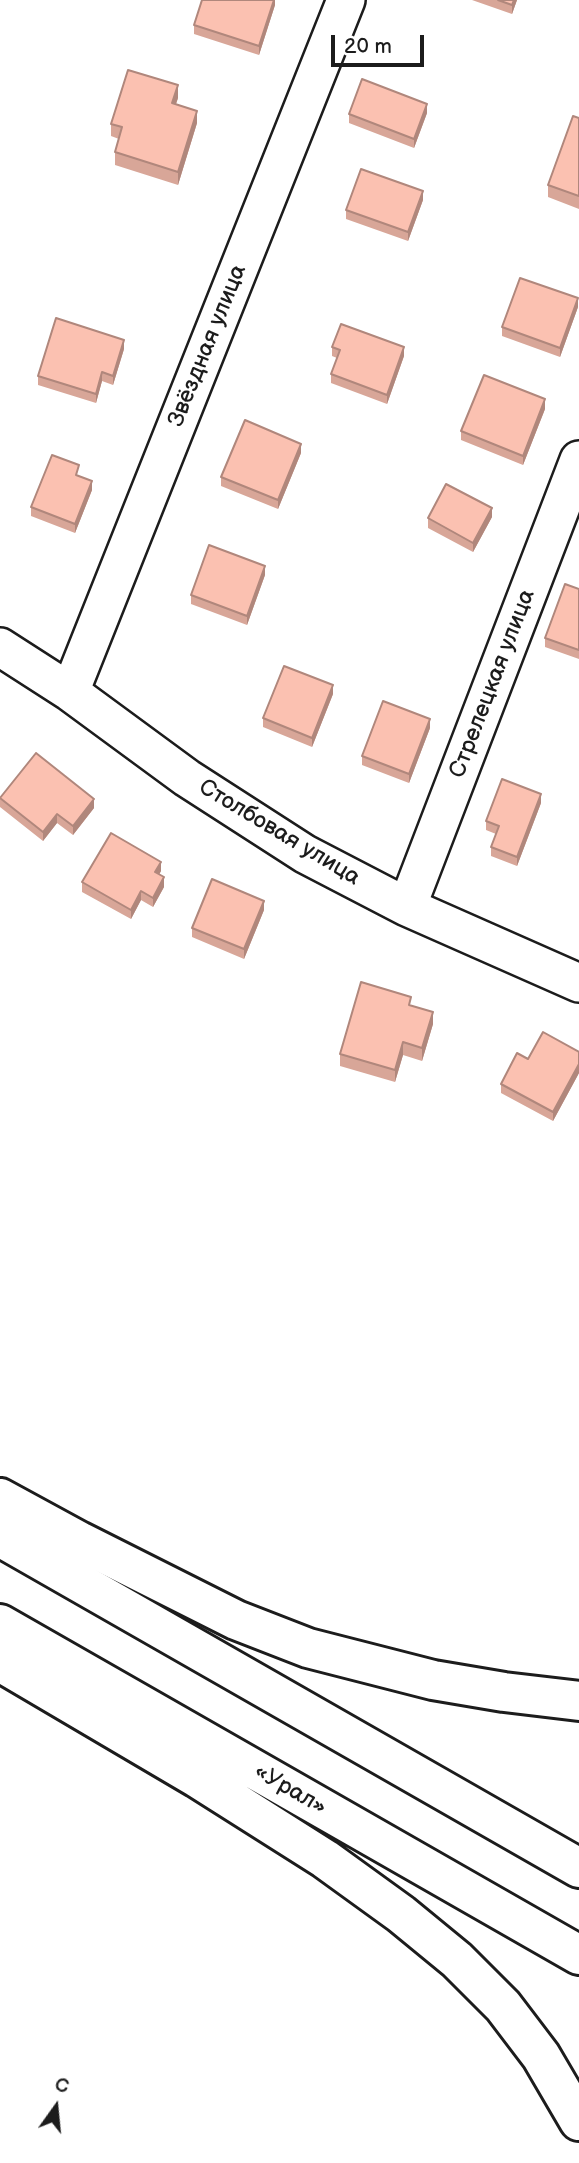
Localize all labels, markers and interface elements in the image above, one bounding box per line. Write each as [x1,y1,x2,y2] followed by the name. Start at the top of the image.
[334,21,427,65] scale bar
[344,34,392,59] text: 20 m
[163,261,253,431] street label: Звёздная улица
[444,586,542,782] street label: Стрелецкая улица
[193,774,365,892] street label: Столбовая улица
[249,1758,331,1822] street label: «Урал»
[21,2072,91,2142] north arrow
[52,2073,71,2099] text: С

